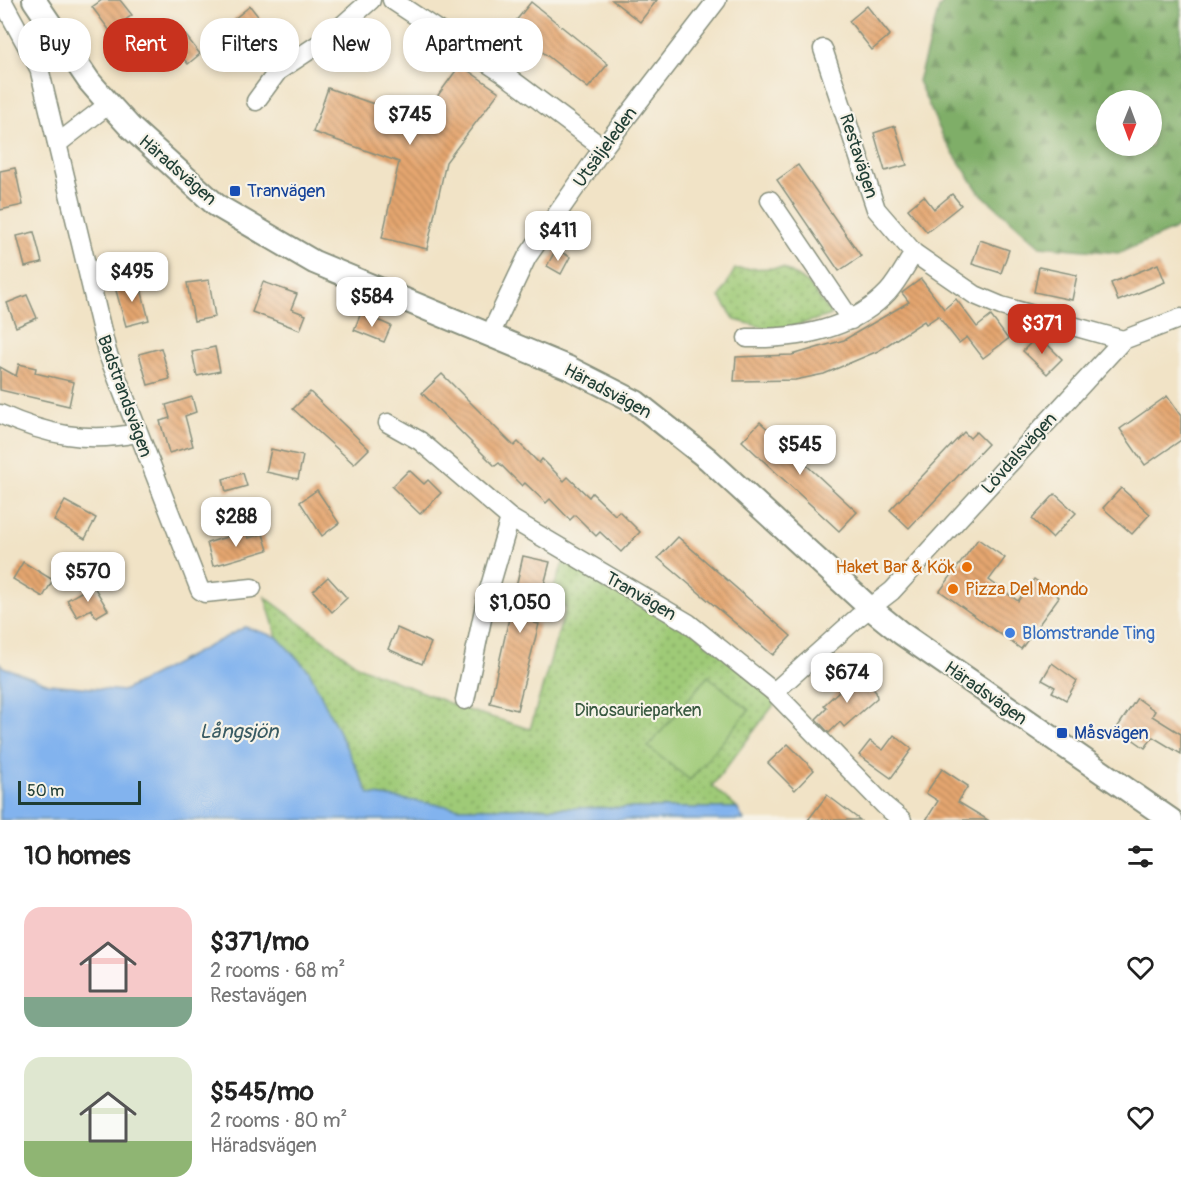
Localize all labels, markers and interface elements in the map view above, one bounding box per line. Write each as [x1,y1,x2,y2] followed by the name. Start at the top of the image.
[18,18,91,72] chip: Buy
[103,18,188,72] chip: Rent
[200,18,299,72] chip: Filters
[311,18,391,72] chip: New
[403,18,543,72] chip: Apartment
[1096,90,1162,156] north arrow
[1096,90,1162,156] map controls
[374,95,446,146] pin: $745
[388,102,432,127] text: $745
[568,103,642,192] street label: Utsäljeleden
[834,111,883,201] street label: Restavägen
[134,130,221,211] street label: Häradsvägen
[247,180,325,203] place label: Tranvägen
[228,184,242,198] marker: Tranvägen
[522,211,594,262] pin: $411
[539,218,577,243] text: $411
[96,252,168,303] pin: $495
[110,259,154,284] text: $495
[336,277,408,328] pin: $584
[350,284,394,309] text: $584
[1006,304,1078,355] pin: $371
[1022,311,1062,336] text: $371
[92,332,157,460] street label: Badstrandsvägen
[560,359,656,424] street label: Häradsvägen
[977,408,1062,499] street label: Lövdalsvägen
[764,425,836,476] pin: $545
[778,432,822,457] text: $545
[200,497,272,548] pin: $288
[215,504,257,529] text: $288
[52,552,124,603] pin: $570
[835,556,955,579] place label: Haket Bar & Kök
[65,559,111,584] text: $570
[960,560,974,574] marker: Haket Bar & Kök
[601,567,680,626] street label: Tranvägen
[965,578,1089,601] place label: Pizza Del Mondo
[946,582,960,596] marker: Pizza Del Mondo
[471,583,569,634] pin: $1,050
[489,590,551,615] text: $1,050
[1022,622,1155,645] place label: Blomstrande Ting
[1003,626,1017,640] marker: Blomstrande Ting
[811,653,883,704] pin: $674
[940,656,1032,730] street label: Häradsvägen
[825,660,869,685] text: $674
[574,699,702,722] park label: Dinosaurieparken
[200,719,280,744] water label: Långsjön
[1074,722,1149,745] place label: Måsvägen
[1055,726,1069,740] marker: Måsvägen
[18,778,141,806] scale bar
[27,781,64,801] text: 50 m
[24,840,130,872] text: 10 homes
[1124,840,1157,873] icon: filters
[210,926,309,958] text: $371/mo
[72,931,144,1003] icon: home
[1124,951,1157,984] icon: heart
[210,958,345,983] text: 2 rooms · 68 m²
[210,983,307,1008] text: Restavägen
[210,1076,314,1108] text: $545/mo
[72,1081,144,1153] icon: home
[1124,1101,1157,1134] icon: heart
[210,1108,347,1133] text: 2 rooms · 80 m²
[210,1133,317,1158] text: Häradsvägen

